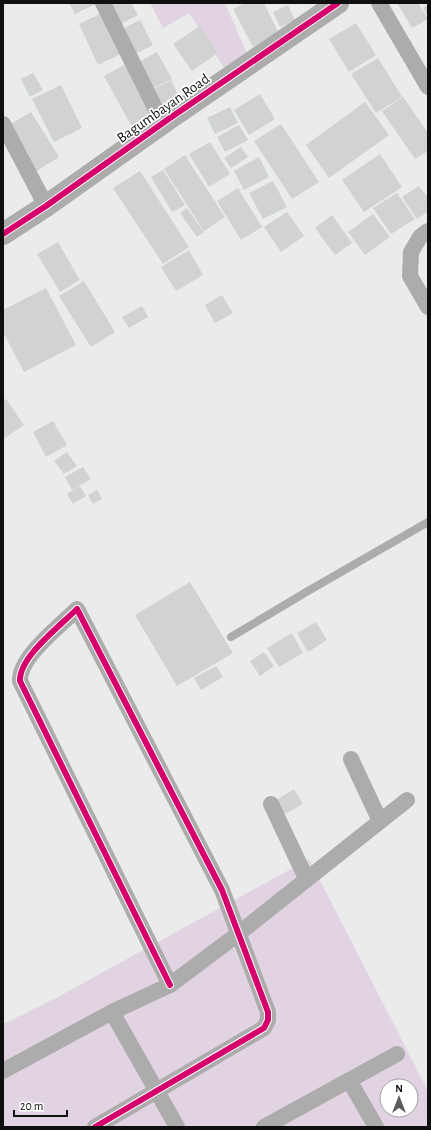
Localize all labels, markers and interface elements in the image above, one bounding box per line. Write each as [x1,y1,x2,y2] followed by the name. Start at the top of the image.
[114,71,213,146] street label: Bagumbayan Road
[379,1078,419,1118] north arrow
[395,1083,403,1094] text: N
[14,1092,67,1118] scale bar
[20,1100,43,1112] text: 20 m

